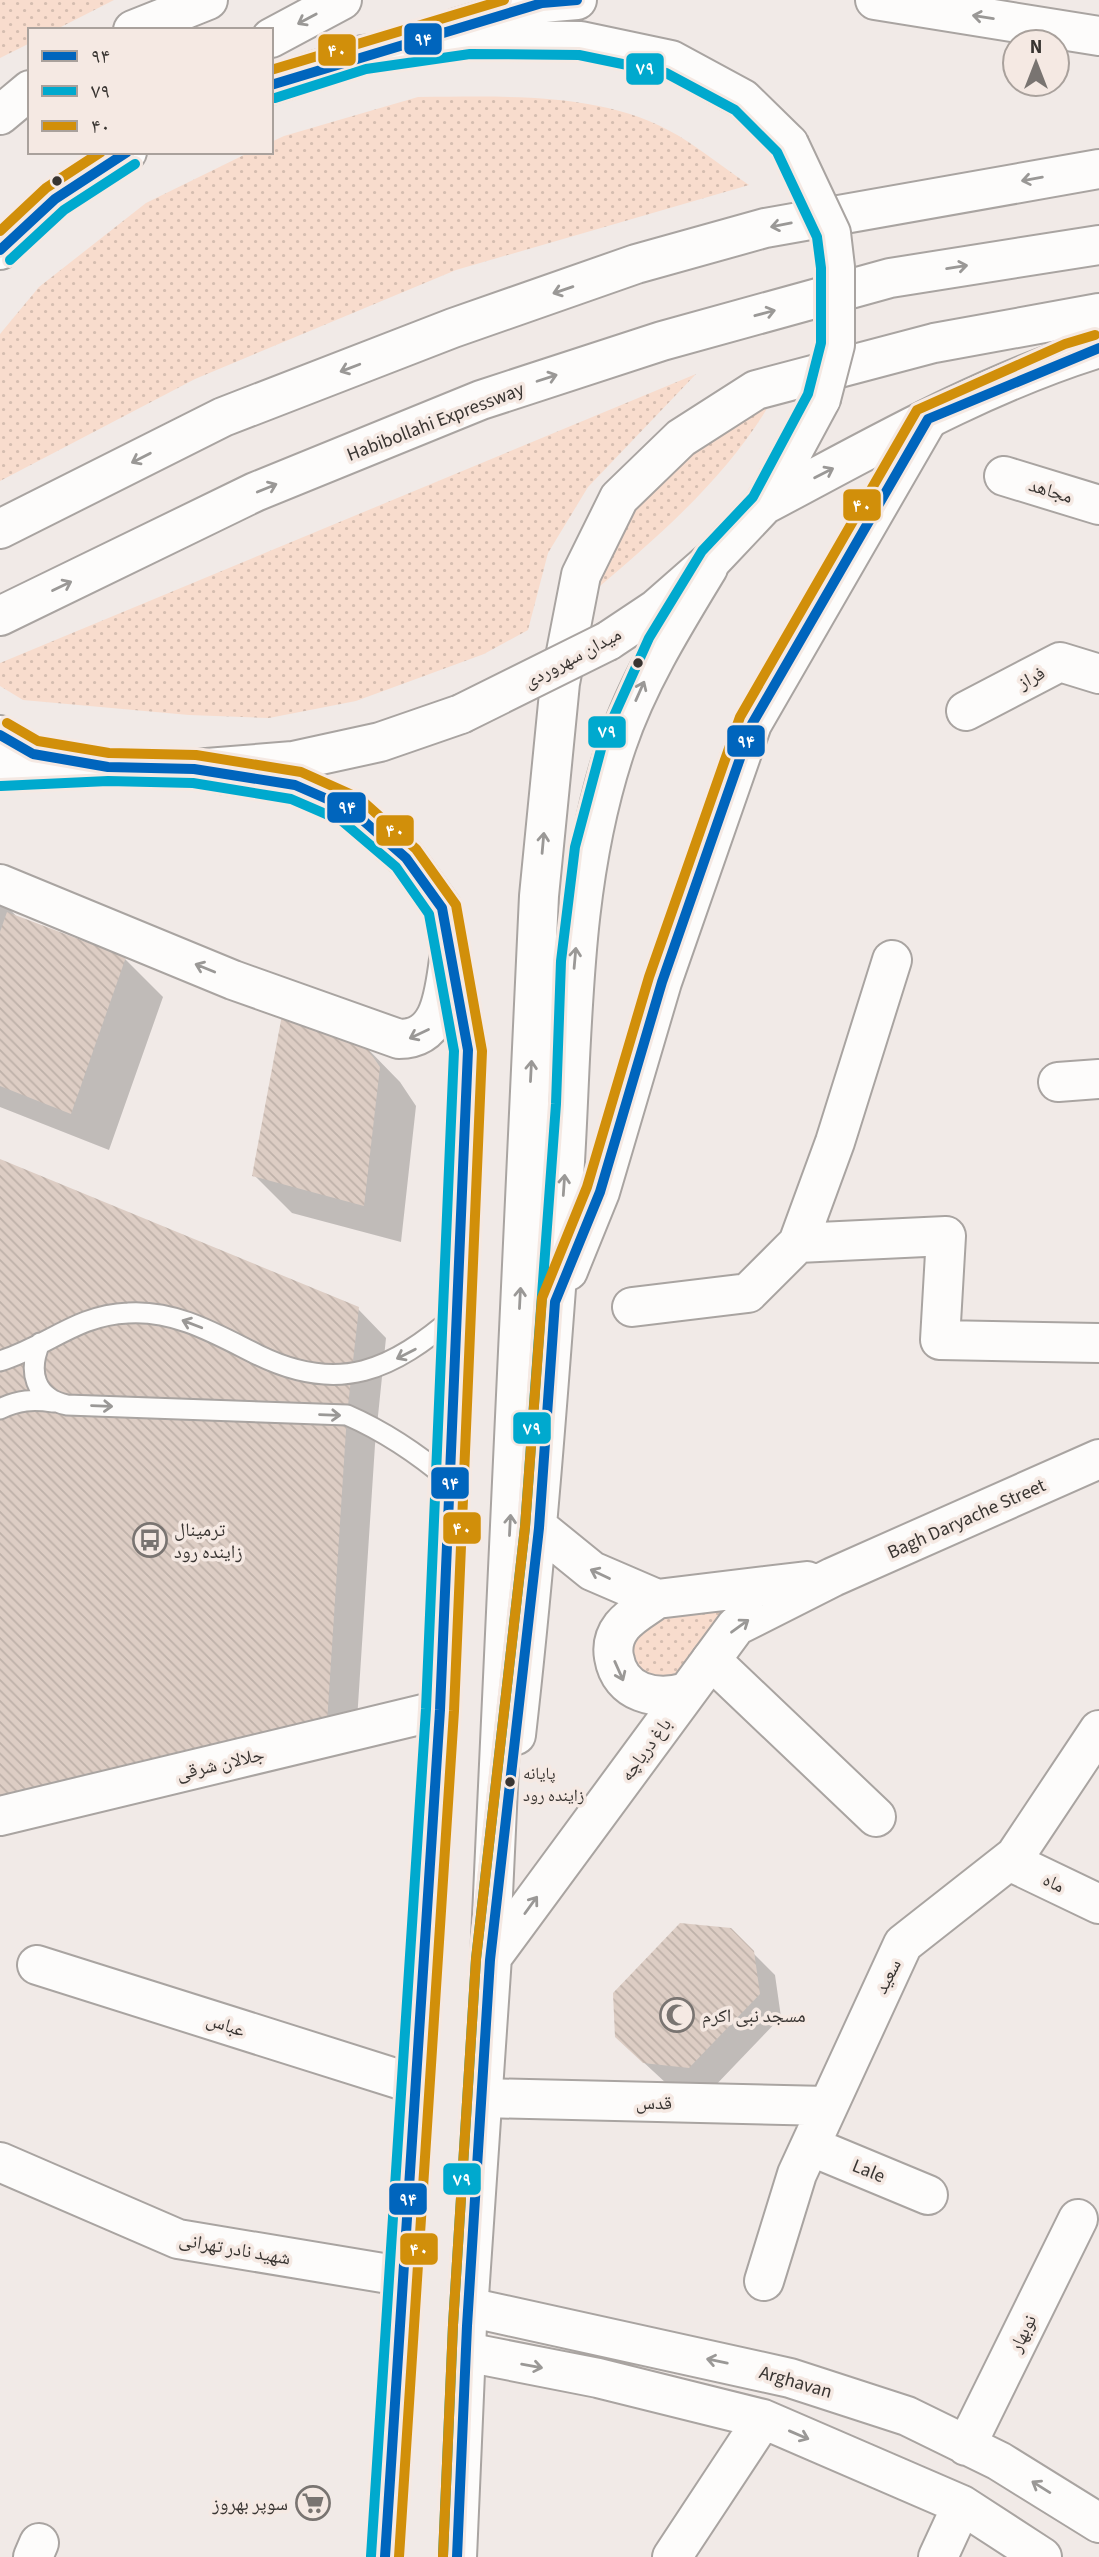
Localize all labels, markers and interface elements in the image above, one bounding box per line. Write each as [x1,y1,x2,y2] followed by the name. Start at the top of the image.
[972,10,995,23] one-way arrow
[297,13,318,26] one-way arrow
[403,22,443,56] line badge: ۹۴
[414,27,432,54] text: ۹۴
[28,28,273,154] legend
[1001,28,1071,98] north arrow
[317,33,357,67] line badge: ۴۰
[1030,34,1042,61] text: N
[328,38,346,65] text: ۴۰
[91,41,110,71] text: ۹۴
[625,52,665,86] line badge: ۷۹
[636,56,654,83] text: ۷۹
[91,76,110,106] text: ۷۹
[91,111,110,141] text: ۴۰
[1021,173,1044,186] one-way arrow
[50,174,64,188] unlabelled marker
[770,218,793,232] one-way arrow
[945,260,968,273] one-way arrow
[553,284,574,297] one-way arrow
[753,306,776,319] one-way arrow
[339,363,361,375] one-way arrow
[536,371,558,384] one-way arrow
[343,376,528,469] street label: Habibollahi Expressway
[131,452,152,466] one-way arrow
[814,466,834,480] one-way arrow
[1025,472,1076,511] street label: مجاهد
[255,480,277,493] one-way arrow
[842,488,882,522] line badge: ۴۰
[853,493,871,520] text: ۴۰
[51,579,72,592] one-way arrow
[519,621,626,695] street label: میدان سهروردی
[631,656,645,670] unlabelled marker
[1012,660,1050,697] street label: فراز
[634,681,647,702] one-way arrow
[587,715,627,749] line badge: ۷۹
[598,719,616,746] text: ۷۹
[726,724,766,758] line badge: ۹۴
[737,729,755,756] text: ۹۴
[326,791,367,824] line badge: ۹۴
[338,795,356,822] text: ۹۴
[375,814,415,847] line badge: ۴۰
[386,818,404,845] text: ۴۰
[537,833,550,855] one-way arrow
[569,947,582,970] one-way arrow
[195,961,216,974] one-way arrow
[409,1027,429,1041] one-way arrow
[524,1059,537,1082] one-way arrow
[558,1175,571,1197] one-way arrow
[514,1287,527,1310] one-way arrow
[182,1316,204,1329] one-way arrow
[396,1348,416,1362] one-way arrow
[90,1400,113,1413] one-way arrow
[318,1408,341,1421] one-way arrow
[512,1411,552,1445] line badge: ۷۹
[523,1416,541,1443] text: ۷۹
[430,1466,470,1500] line badge: ۹۴
[441,1471,459,1498] text: ۹۴
[883,1472,1051,1566] street label: Bagh Daryache Street
[442,1511,482,1545] line badge: ۴۰
[504,1514,517,1537] one-way arrow
[453,1516,471,1543] text: ۴۰
[174,1517,243,1566] place label: ترمینال زاینده رود
[131,1521,169,1559] bus stop icon: ترمینال زاینده رود
[590,1567,611,1580] one-way arrow
[731,1619,750,1634] one-way arrow
[613,1660,626,1681] one-way arrow
[614,1713,678,1787] street label: باغ دریاچه
[174,1741,267,1788] street label: جلالان شرقی
[523,1762,584,1808] place label: پایانه زاینده رود
[503,1775,517,1789] marker: پایانه زاینده رود
[1038,1867,1069,1900] street label: ماه
[523,1896,538,1915] one-way arrow
[868,1954,909,1999] street label: سعید
[658,1996,696,2034] mosque icon: مسجد نبی اکرم
[702,2003,806,2030] place label: مسجد نبی اکرم
[203,2007,249,2044] street label: عباس
[636,2090,672,2117] street label: قدس
[848,2153,889,2190] street label: Lale
[442,2162,482,2196] line badge: ۷۹
[453,2167,471,2194] text: ۷۹
[388,2182,428,2216] line badge: ۹۴
[399,2187,417,2214] text: ۹۴
[177,2226,293,2273] street label: شهید نادر تهرانی
[399,2232,439,2266] line badge: ۴۰
[410,2237,428,2264] text: ۴۰
[1002,2310,1044,2358] street label: نوبهار
[706,2353,729,2367] one-way arrow
[756,2359,835,2406] street label: Arghavan
[520,2360,543,2373] one-way arrow
[788,2429,810,2442] one-way arrow
[1031,2479,1051,2493] one-way arrow
[294,2484,332,2522] supermarket icon: سوپر بهروز
[211,2491,288,2518] place label: سوپر بهروز

